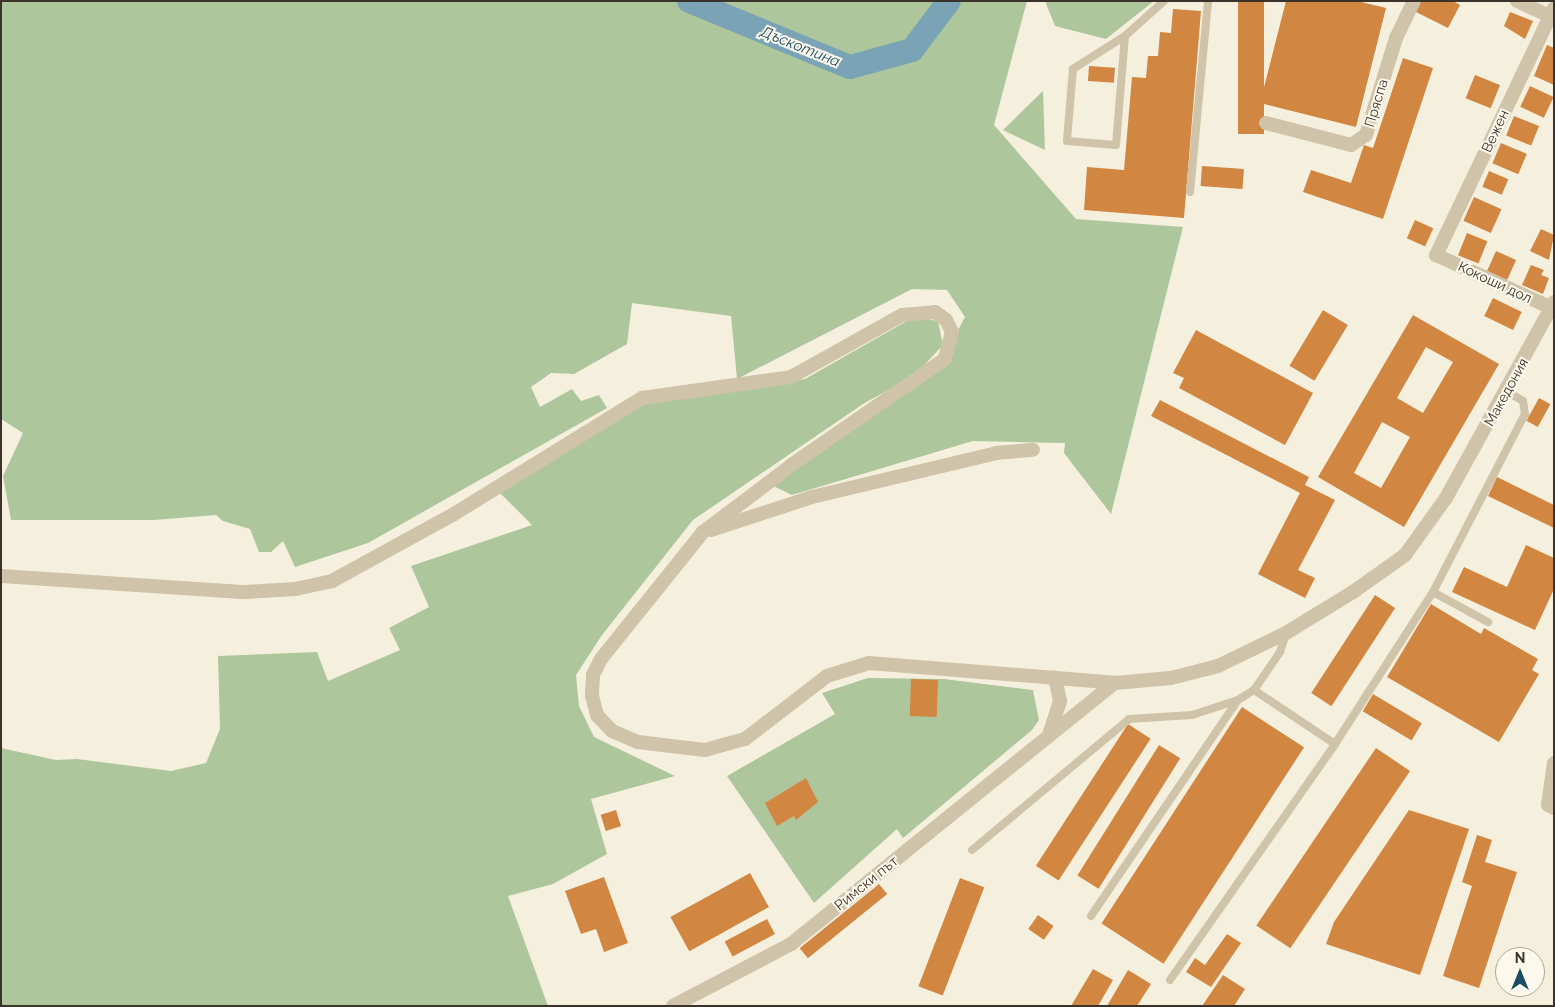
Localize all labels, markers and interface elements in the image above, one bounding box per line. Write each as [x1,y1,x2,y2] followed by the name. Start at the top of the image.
[758,23,842,71] water label: Дъскотина
[1361,77,1391,129] street label: Пряспа
[1478,107,1512,155] street label: Вежен
[1455,258,1535,306] street label: Кокоши дол
[1480,355,1532,429] street label: Македония
[831,852,901,914] street label: Римски път
[1495,947,1545,997] north arrow
[1515,950,1525,966] text: N

